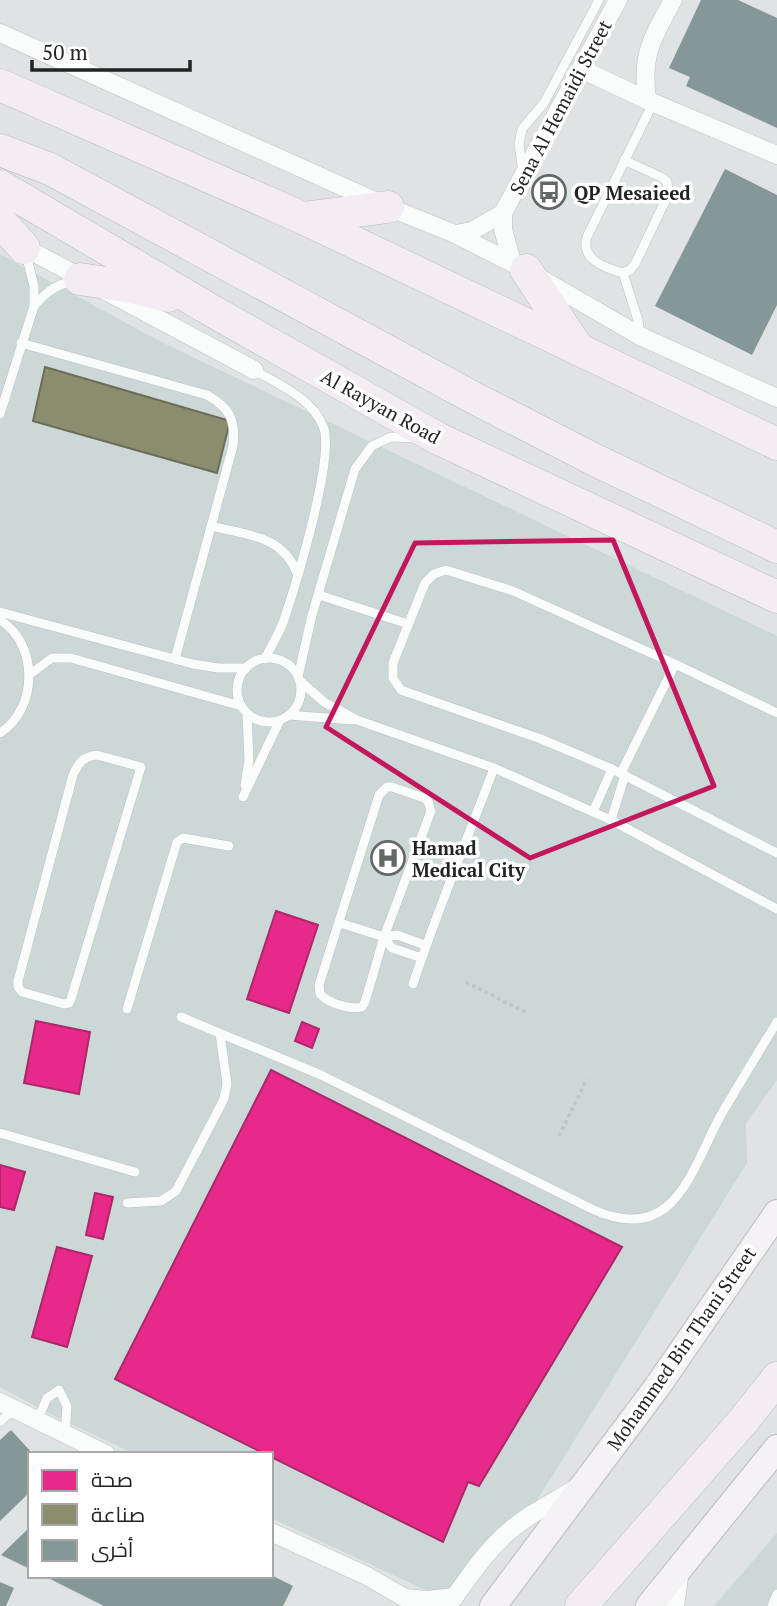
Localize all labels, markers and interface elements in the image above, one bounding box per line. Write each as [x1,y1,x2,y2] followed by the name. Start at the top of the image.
[503,15,617,199] street label: Sena Al Hemaidi Street
[32,28,189,72] scale bar
[42,38,88,66] text: 50 m
[530,173,568,211] bus stop icon: QP Mesaieed
[574,180,691,205] place label: QP Mesaieed
[317,363,445,449] street label: Al Rayyan Road
[412,835,526,882] place label: Hamad Medical City
[369,839,407,877] hospital icon: Hamad Medical City
[601,1241,761,1455] street label: Mohammed Bin Thani Street
[28,1452,273,1578] legend
[91,1465,133,1493] text: صحة
[91,1500,145,1528] text: صناعة
[91,1535,133,1563] text: أخرى

